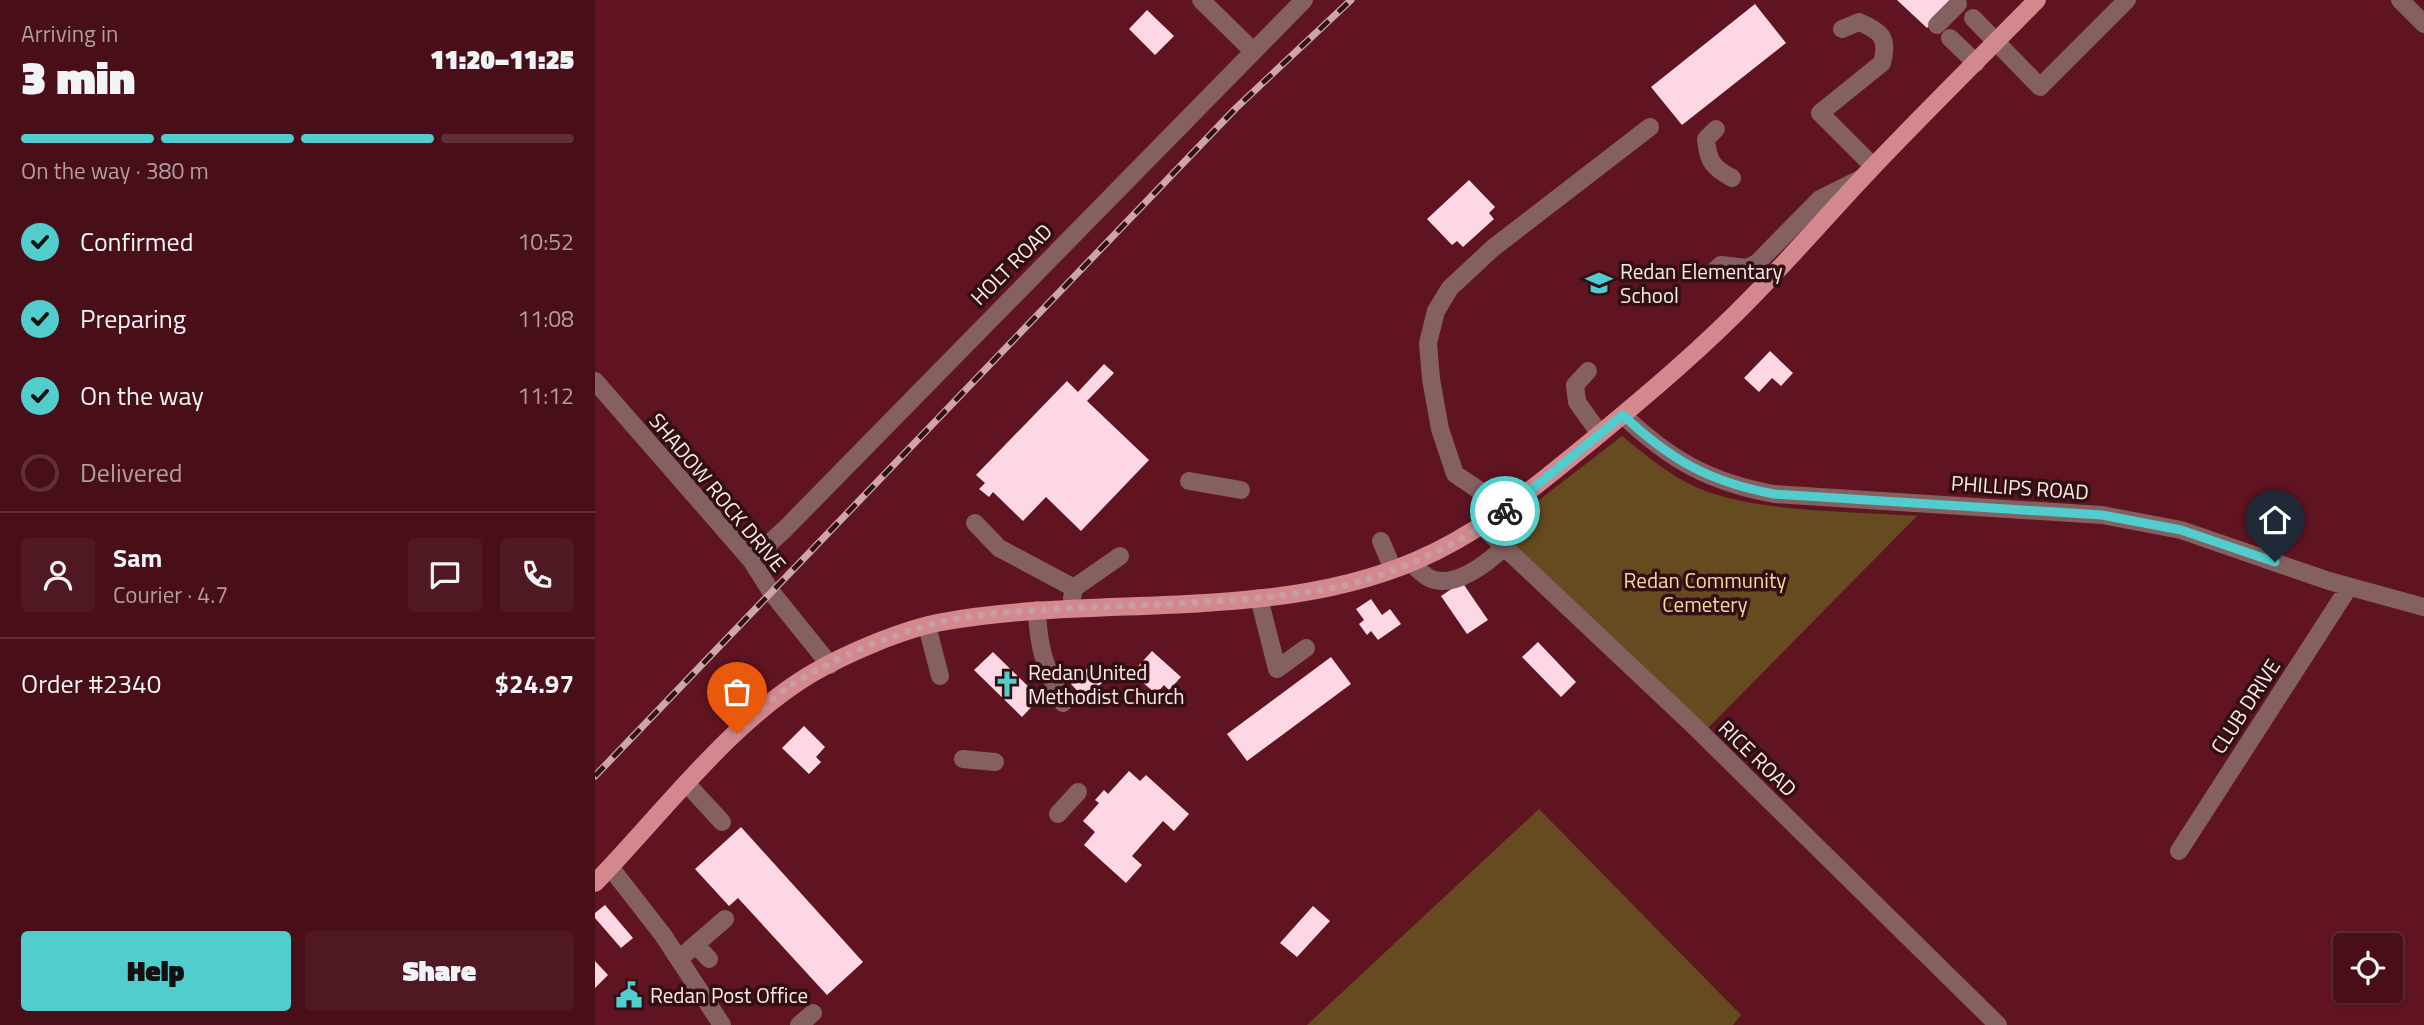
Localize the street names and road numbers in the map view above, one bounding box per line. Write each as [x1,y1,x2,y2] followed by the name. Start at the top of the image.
[963,216,1059,312] street label: HOLT ROAD
[642,406,794,578] street label: SHADOW ROCK DRIVE
[1950,466,2090,508] street label: PHILLIPS ROAD
[2202,652,2288,760] street label: CLUB DRIVE
[1712,712,1804,804] street label: RICE ROAD

